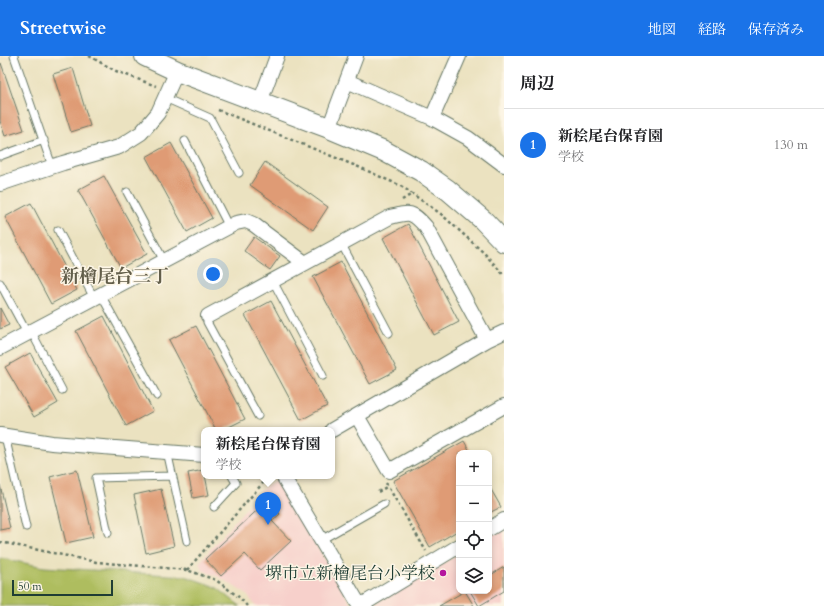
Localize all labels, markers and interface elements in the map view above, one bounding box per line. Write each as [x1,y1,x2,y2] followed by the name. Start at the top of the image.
[20,15,107,41] text: Streetwise
[648,20,676,39] text: 地図
[698,20,726,39] text: 経路
[748,20,804,39] text: 保存済み
[520,72,554,95] text: 周辺
[558,126,663,146] text: 新桧尾台保育園
[530,136,536,154] text: 1
[774,136,808,154] text: 130 m
[558,148,584,166] text: 学校
[61,264,169,289] district label: 新檜尾台三丁
[203,264,223,284] your location
[201,427,335,479] popup
[215,434,321,454] text: 新桧尾台保育園
[456,450,492,594] map controls
[456,450,492,486] button: +
[215,456,242,474] text: 学校
[456,486,492,522] button: −
[255,492,281,525] pin: 1
[456,522,492,558] button: locate
[456,558,492,594] button: layers
[265,562,435,585] place label: 堺市立新檜尾台小学校
[438,568,448,578] marker: 堺市立新檜尾台小学校
[12,578,113,597] scale bar
[18,579,42,594] text: 50 m

